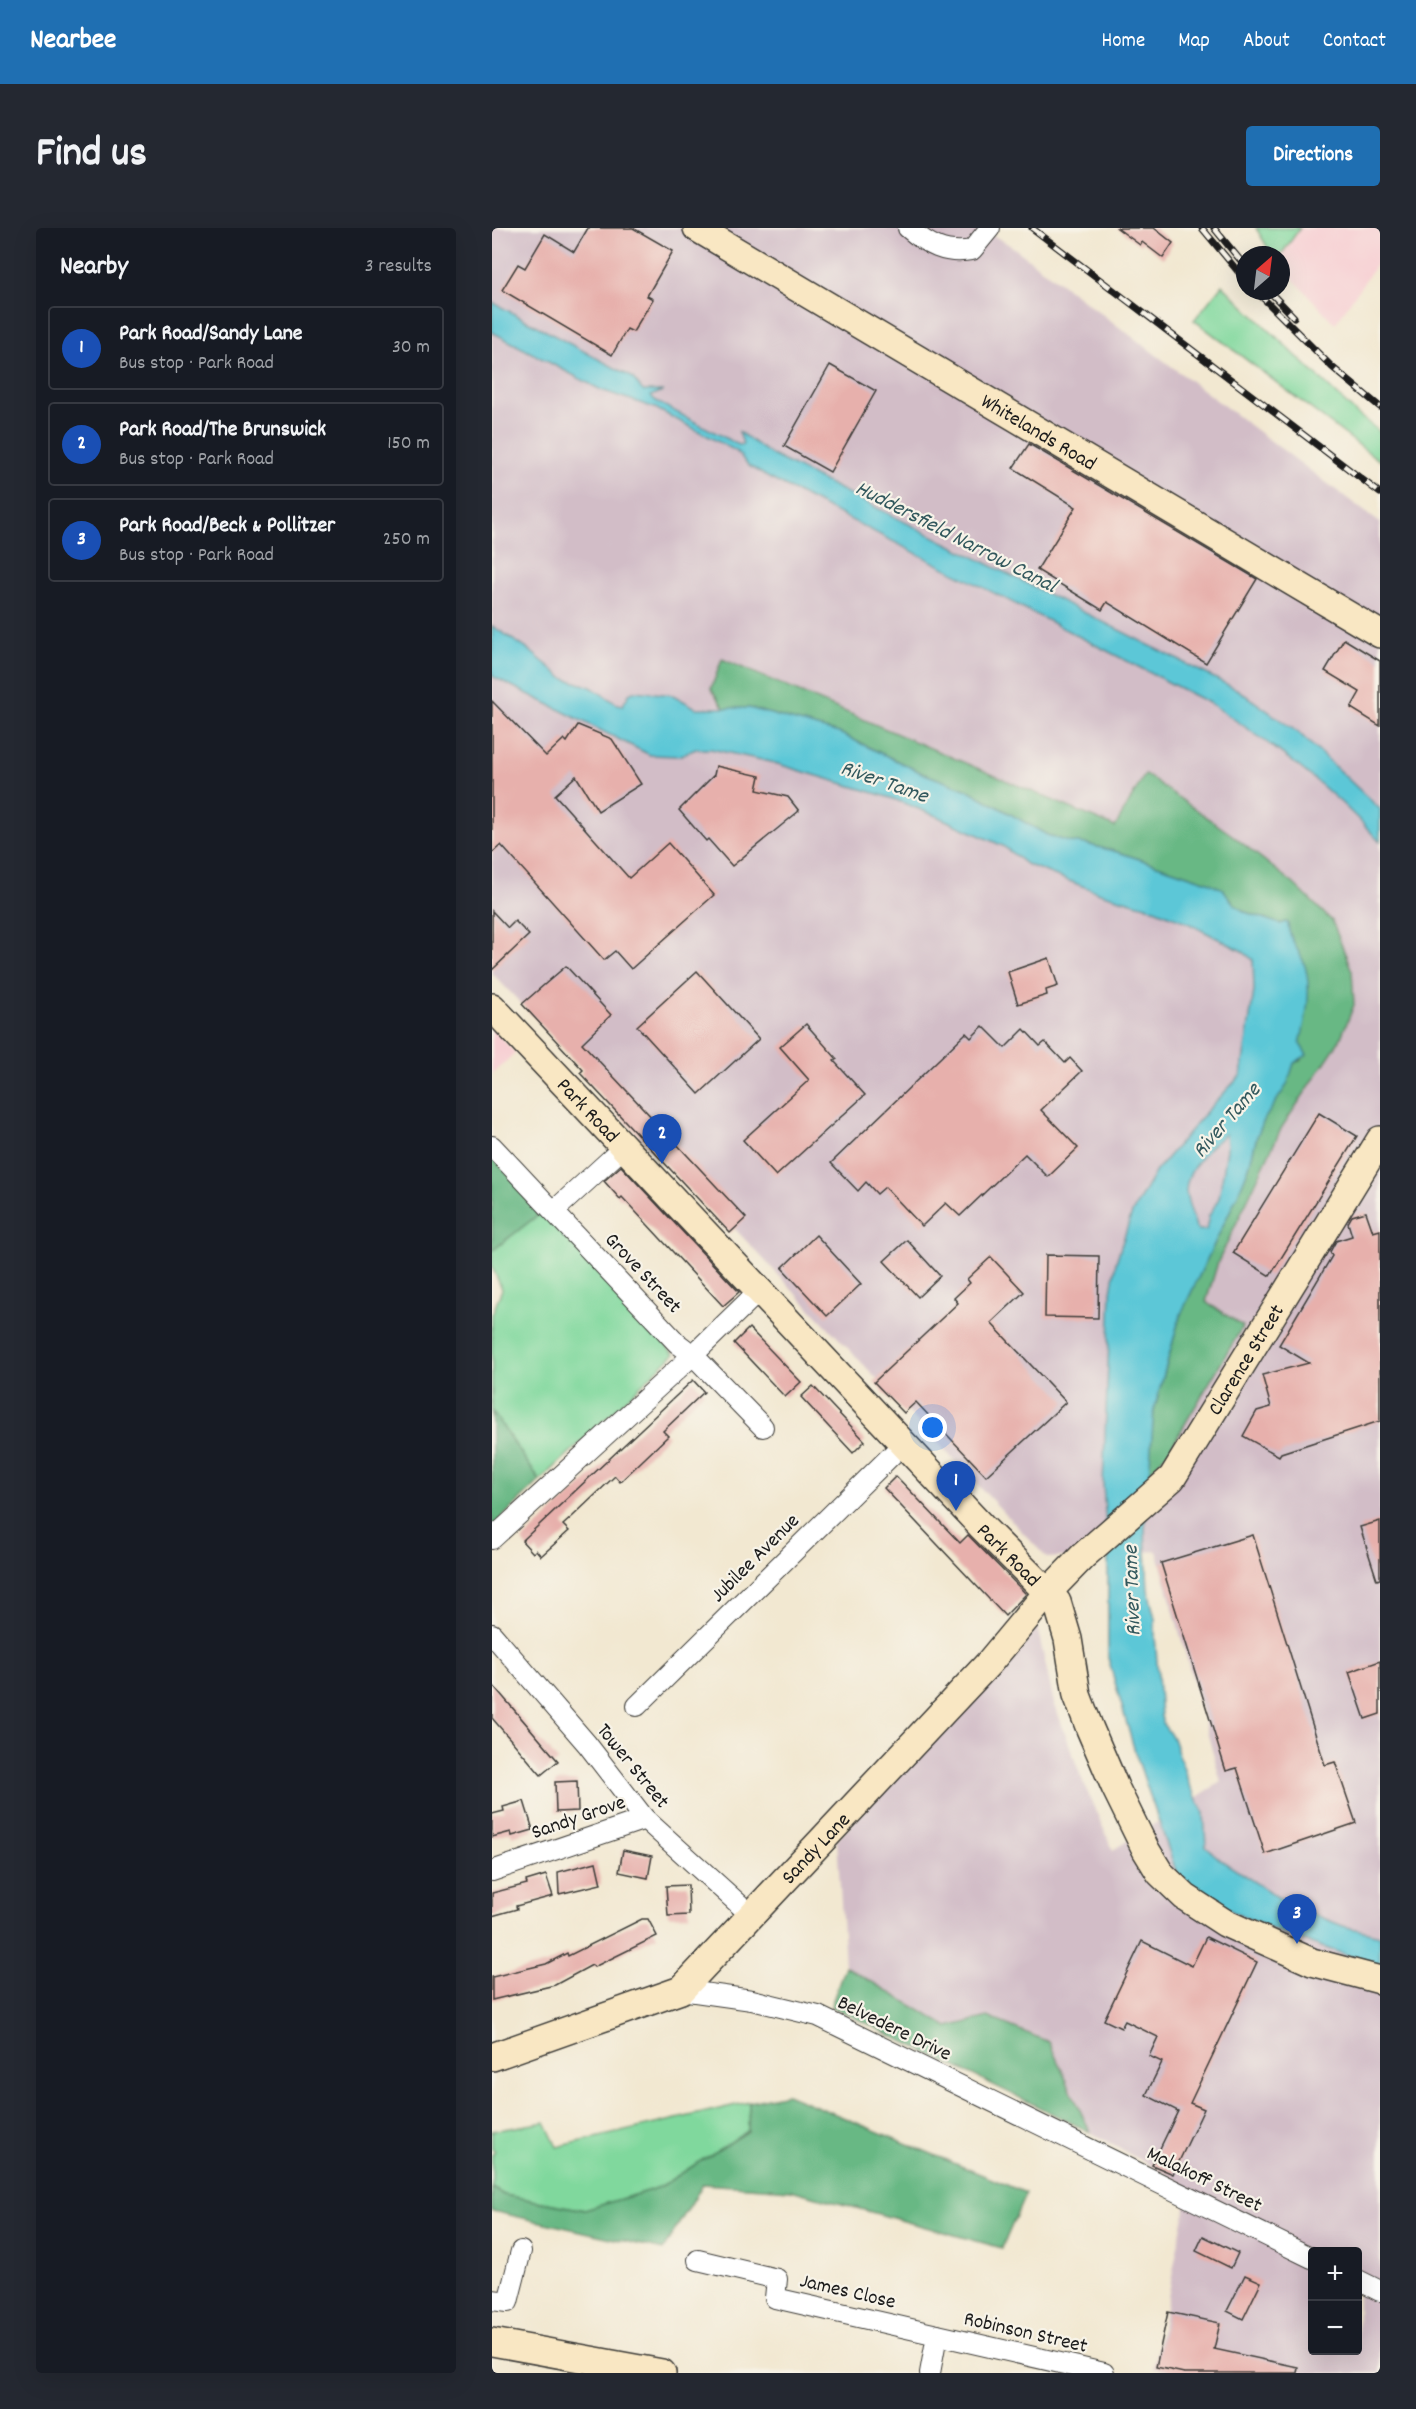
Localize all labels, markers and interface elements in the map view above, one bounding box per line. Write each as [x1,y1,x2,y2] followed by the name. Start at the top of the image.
[30,22,116,62] text: Nearbee
[1101,27,1145,57] text: Home
[1178,27,1210,57] text: Map
[1243,27,1290,57] text: About
[1323,27,1386,57] text: Contact
[36,126,147,186] text: Find us
[1246,126,1380,186] button: Directions
[1236,246,1290,300] north arrow
[60,249,128,286] text: Nearby
[365,253,432,281] text: 3 results
[119,319,303,350] text: Park Road/Sandy Lane
[79,334,84,362] text: 1
[392,334,430,362] text: 30 m
[119,350,274,378] text: Bus stop · Park Road
[974,388,1101,480] street label: Whitelands Road
[119,415,326,446] text: Park Road/The Brunswick
[77,430,86,458] text: 2
[387,430,430,458] text: 150 m
[119,446,274,474] text: Bus stop · Park Road
[849,474,1063,603] water label: Huddersfield Narrow Canal
[119,511,335,542] text: Park Road/Beck & Pollitzer
[77,526,86,554] text: 3
[383,526,430,554] text: 250 m
[119,542,274,570] text: Bus stop · Park Road
[836,754,933,813] water label: River Tame
[548,1072,625,1151] street label: Park Road
[1186,1076,1270,1166] water label: River Tame
[642,1114,682,1164] pin: 2
[596,1227,688,1322] street label: Grove Street
[1202,1299,1293,1422] street label: Clarence Street
[918,1413,947,1442] your location
[936,1462,976,1511] pin: 1
[705,1508,808,1611] street label: Jubilee Avenue
[968,1517,1046,1595] street label: Park Road
[1116,1544,1151,1637] water label: River Tame
[588,1718,676,1816] street label: Tower Street
[528,1789,630,1849] street label: Sandy Grove
[776,1807,859,1893] street label: Sandy Lane
[1278,1894,1316,1944] pin: 3
[832,1989,956,2070] street label: Belvedere Drive
[1141,2140,1267,2222] street label: Malakoff Street
[1308,2247,1362,2355] map controls
[1308,2247,1362,2301] button: +
[796,2267,898,2319] street label: James Close
[1308,2301,1362,2355] button: −
[961,2305,1090,2363] street label: Robinson Street

